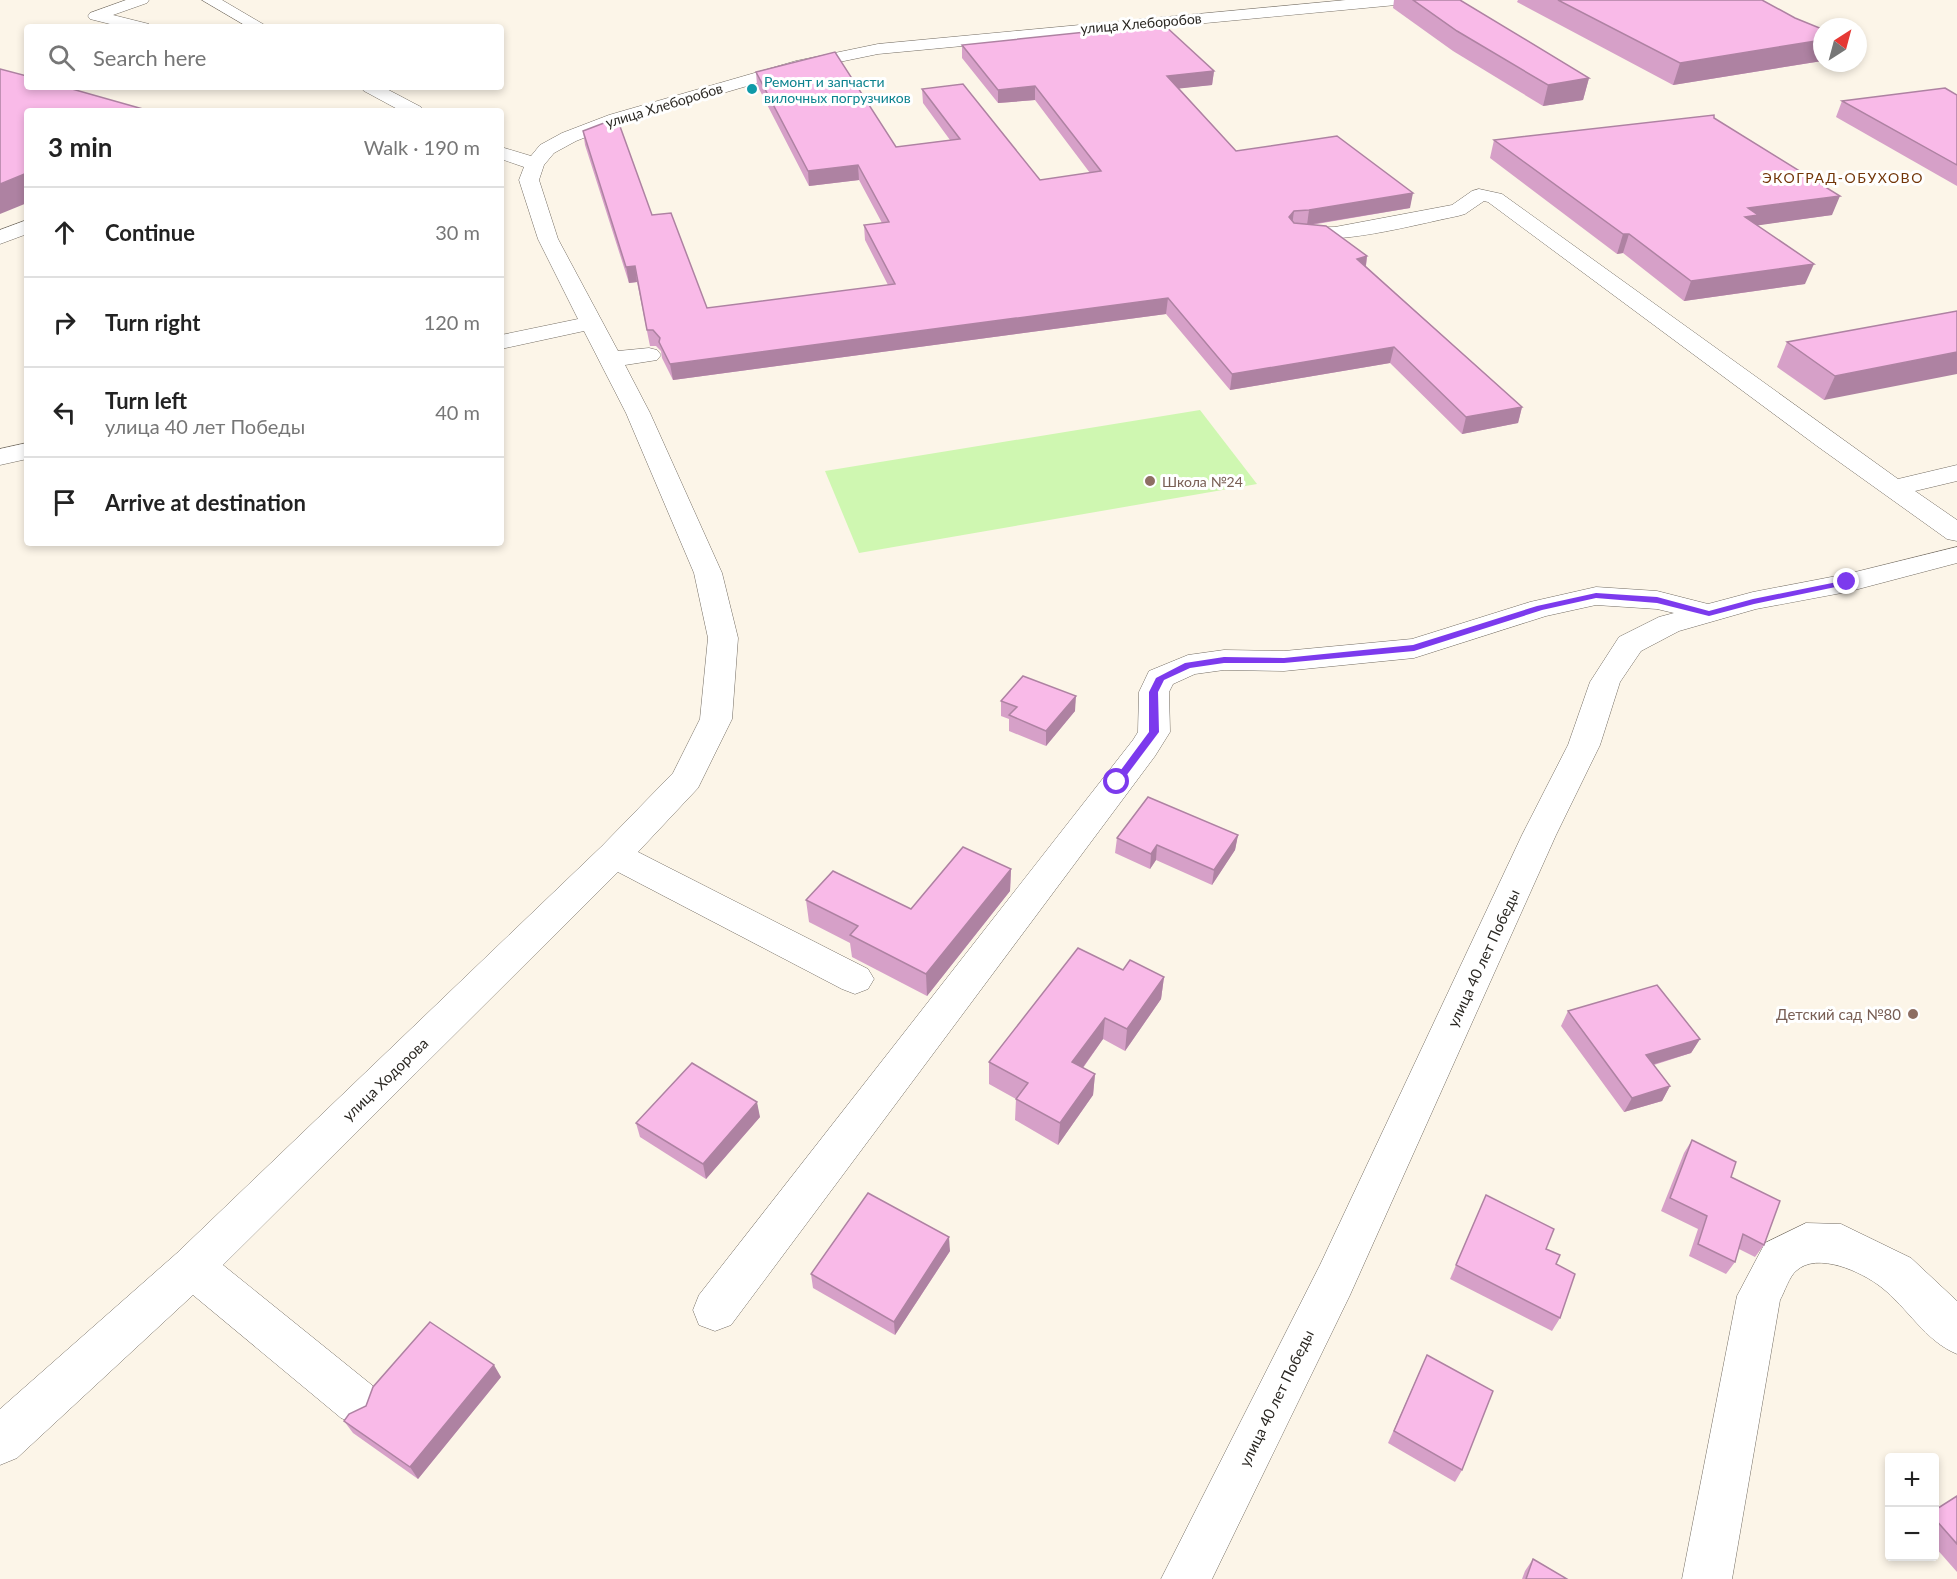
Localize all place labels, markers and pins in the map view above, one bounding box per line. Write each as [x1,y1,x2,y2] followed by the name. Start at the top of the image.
[764,73,911,106] place label: Ремонт и запчасти вилочных погрузчиков
[745,82,759,96] marker: Ремонт и запчасти вилочных погрузчиков
[1162,473,1243,490] place label: Школа №24
[1143,474,1157,488] marker: Школа №24
[1776,1005,1901,1023] place label: Детский сад №80
[1906,1007,1920,1021] marker: Детский сад №80

